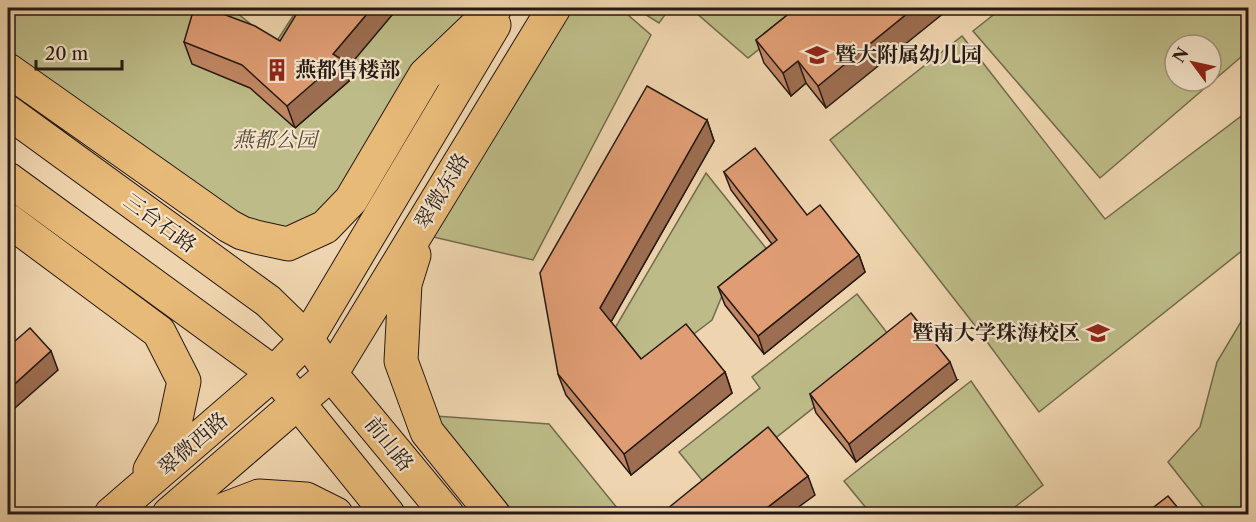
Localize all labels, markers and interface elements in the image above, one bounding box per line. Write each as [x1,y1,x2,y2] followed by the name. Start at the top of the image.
[36,33,122,71] scale bar
[1163,33,1223,93] north arrow
[804,42,830,68] school or university icon: 暨大附属幼儿园
[835,42,982,67] place label: 暨大附属幼儿园
[45,43,89,65] text: 20 m
[1168,43,1193,66] text: N
[264,57,290,83] building icon: 燕都售楼部
[295,57,400,82] place label: 燕都售楼部
[233,127,320,152] park label: 燕都公园
[409,148,474,233] street label: 翠微东路
[119,188,202,257] street label: 三台石路
[912,320,1080,345] place label: 暨南大学珠海校区
[1085,320,1111,346] school or university icon: 暨南大学珠海校区
[153,407,233,481] street label: 翠微西路
[360,411,419,476] street label: 前山路

